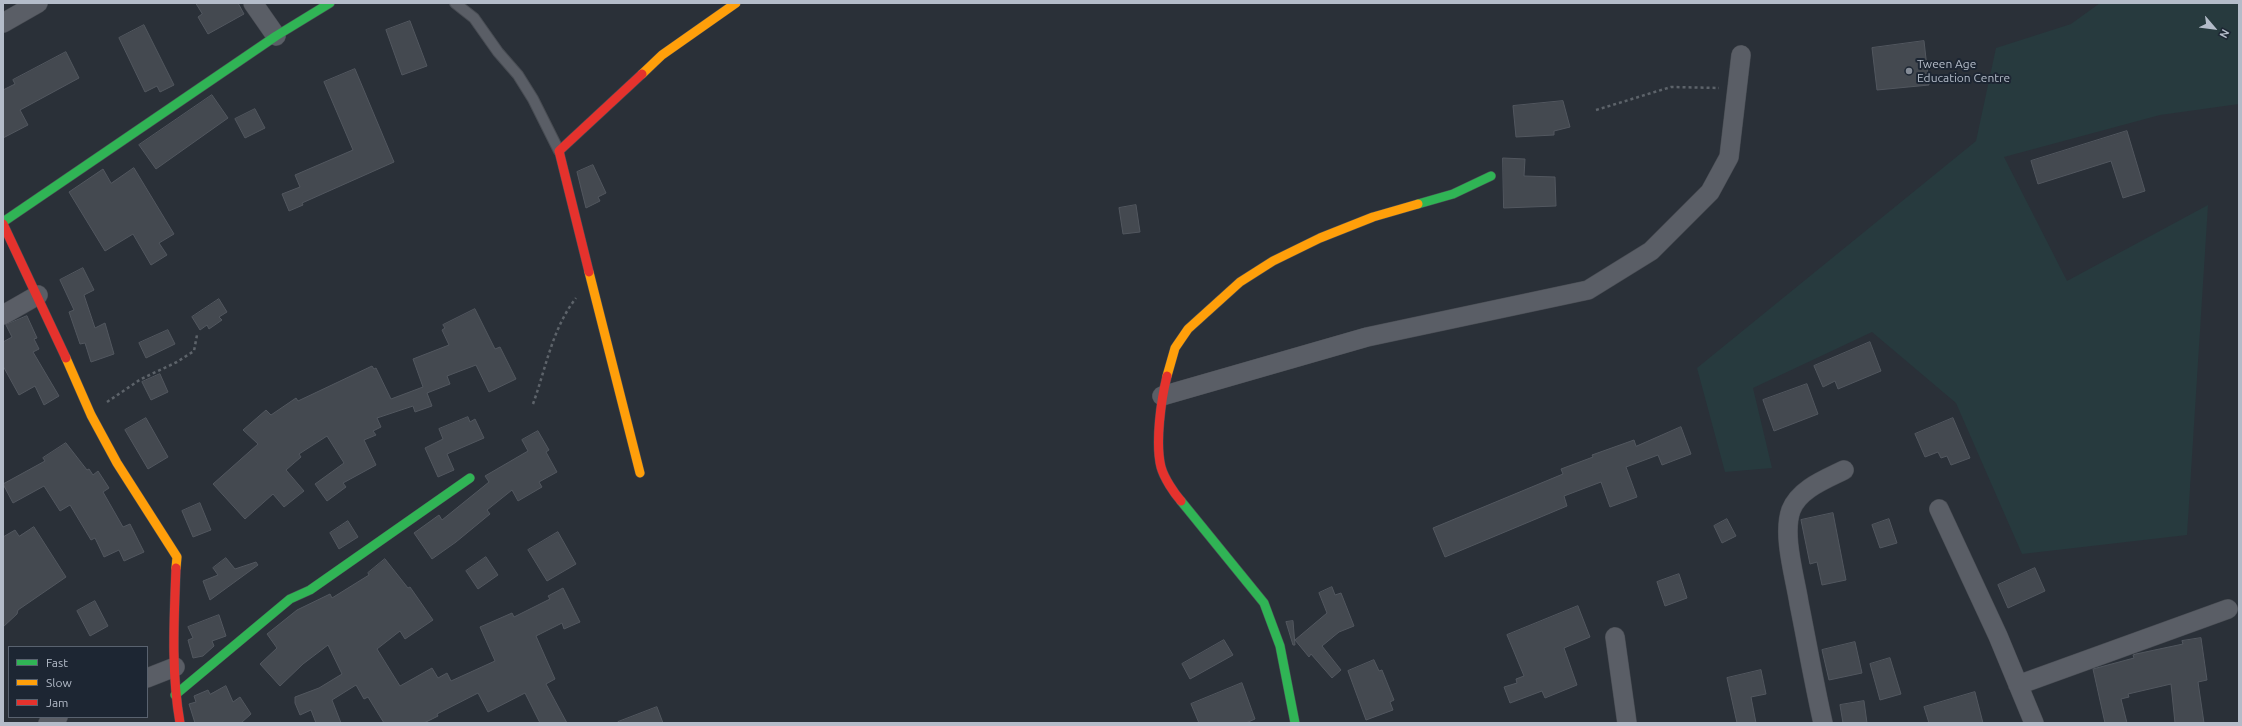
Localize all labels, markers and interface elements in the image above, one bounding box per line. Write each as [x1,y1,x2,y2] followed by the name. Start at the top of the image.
[2194,8,2234,48] north arrow
[2217,27,2232,40] text: N
[1917,57,2010,85] place label: Tween Age Education Centre
[1904,66,1914,76] marker: Tween Age Education Centre
[8,646,148,718] legend
[46,656,68,669] text: Fast
[46,676,72,689] text: Slow
[46,696,68,709] text: Jam

